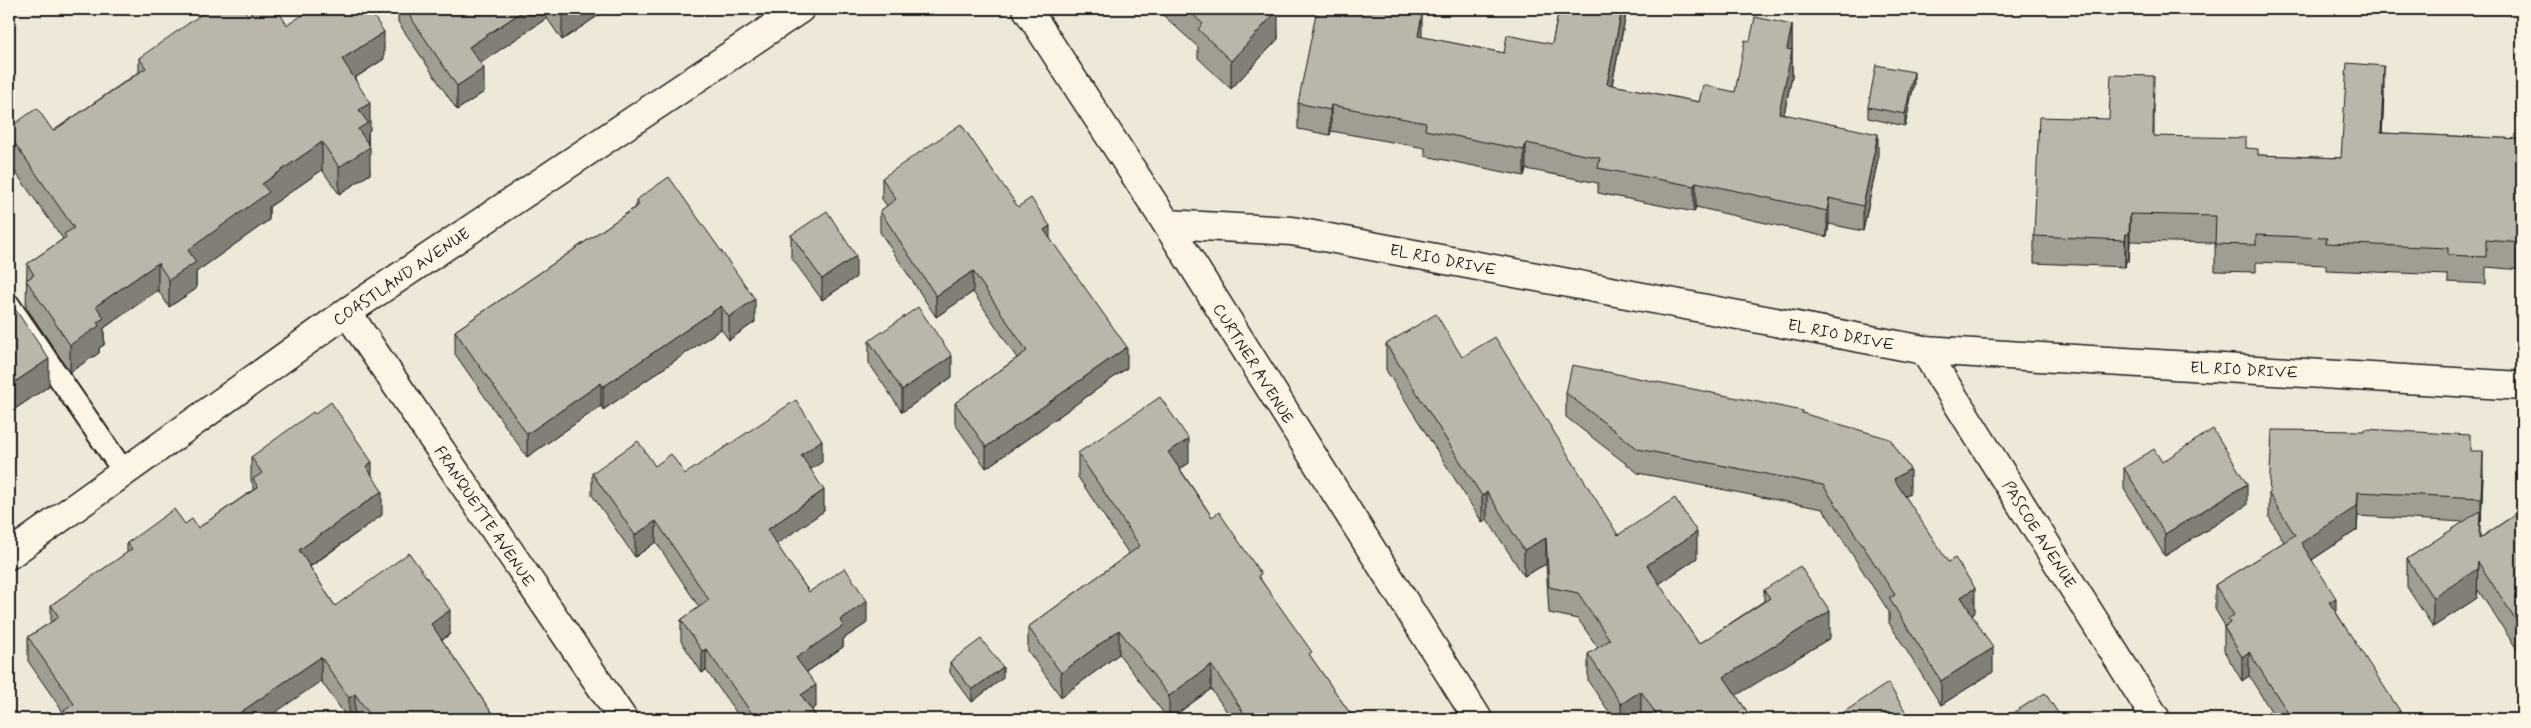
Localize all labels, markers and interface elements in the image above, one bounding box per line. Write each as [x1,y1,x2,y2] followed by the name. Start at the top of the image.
[329,224,474,331] street label: COASTLAND AVENUE
[1388,240,1498,281] street label: EL RIO DRIVE
[1207,300,1298,428] street label: CURTNER AVENUE
[1786,315,1896,356] street label: EL RIO DRIVE
[2190,357,2298,384] street label: EL RIO DRIVE
[429,442,539,591] street label: FRANQUETTE AVENUE
[1997,477,2080,593] street label: PASCOE AVENUE

